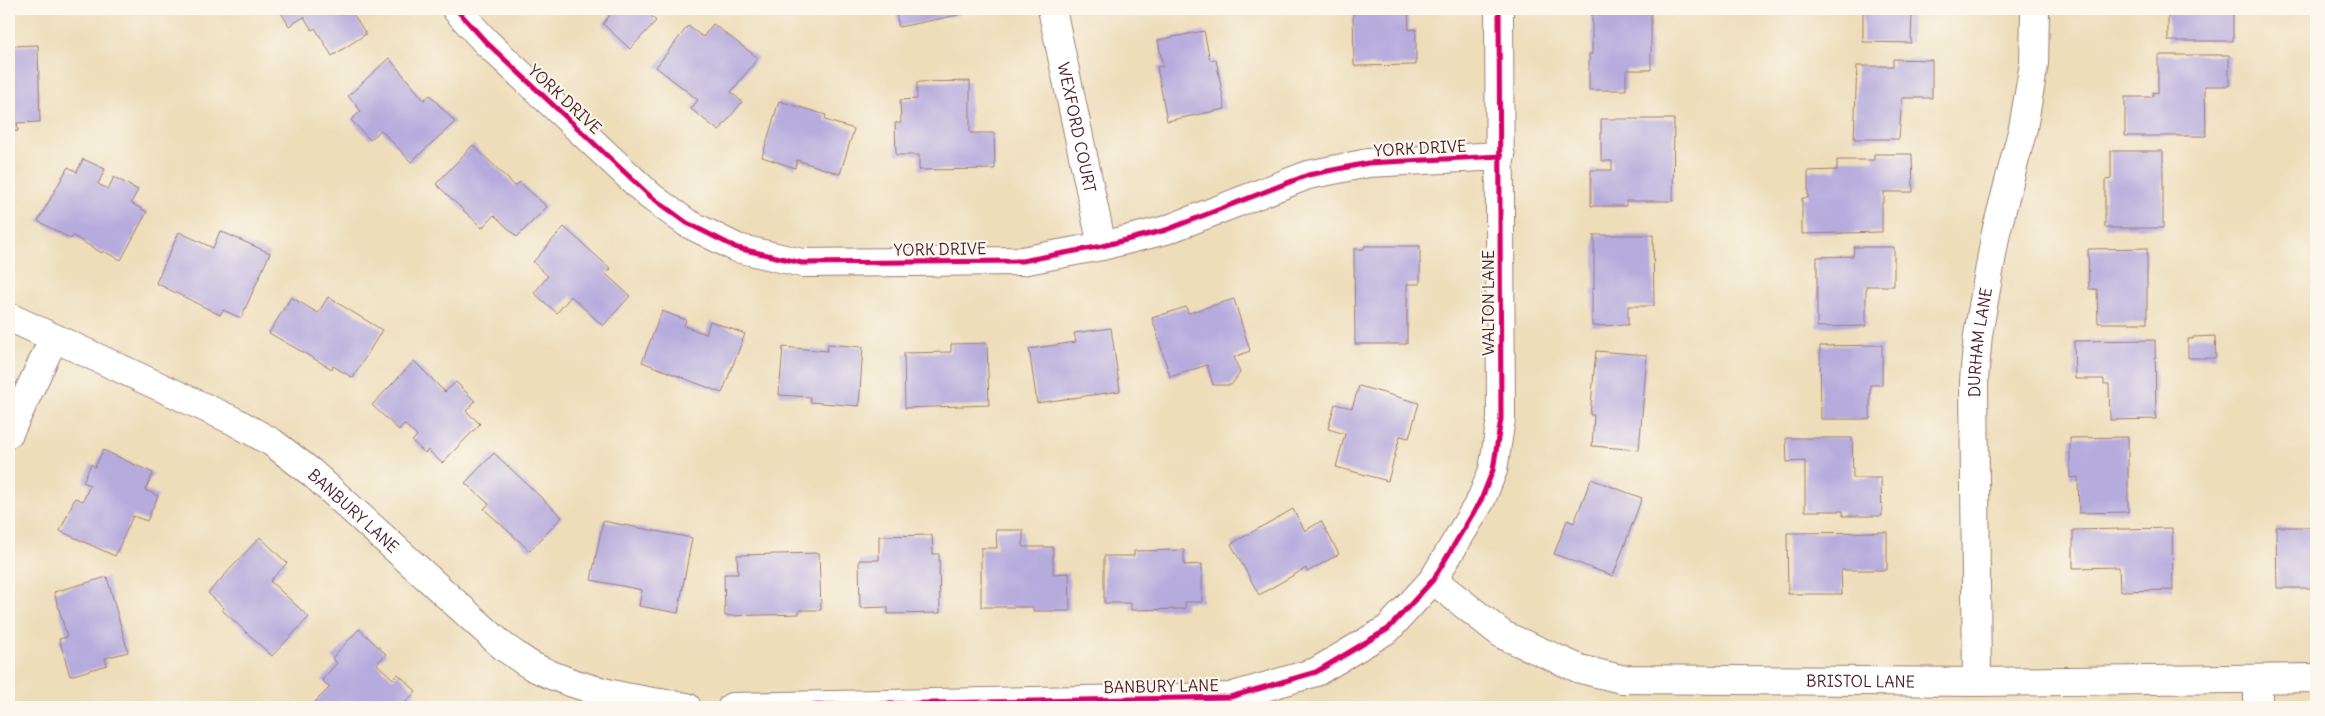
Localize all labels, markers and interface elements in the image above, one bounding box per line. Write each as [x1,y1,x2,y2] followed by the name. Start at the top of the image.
[524,60,606,138] street label: YORK DRIVE
[1054,61,1100,194] street label: WEXFORD COURT
[1373,136,1467,160] street label: YORK DRIVE
[893,238,987,260] street label: YORK DRIVE
[1478,250,1498,356] street label: WALTON LANE
[1964,286,1996,397] street label: DURHAM LANE
[304,465,403,557] street label: BANBURY LANE
[1806,671,1915,691] street label: BRISTOL LANE
[1103,675,1219,697] street label: BANBURY LANE

